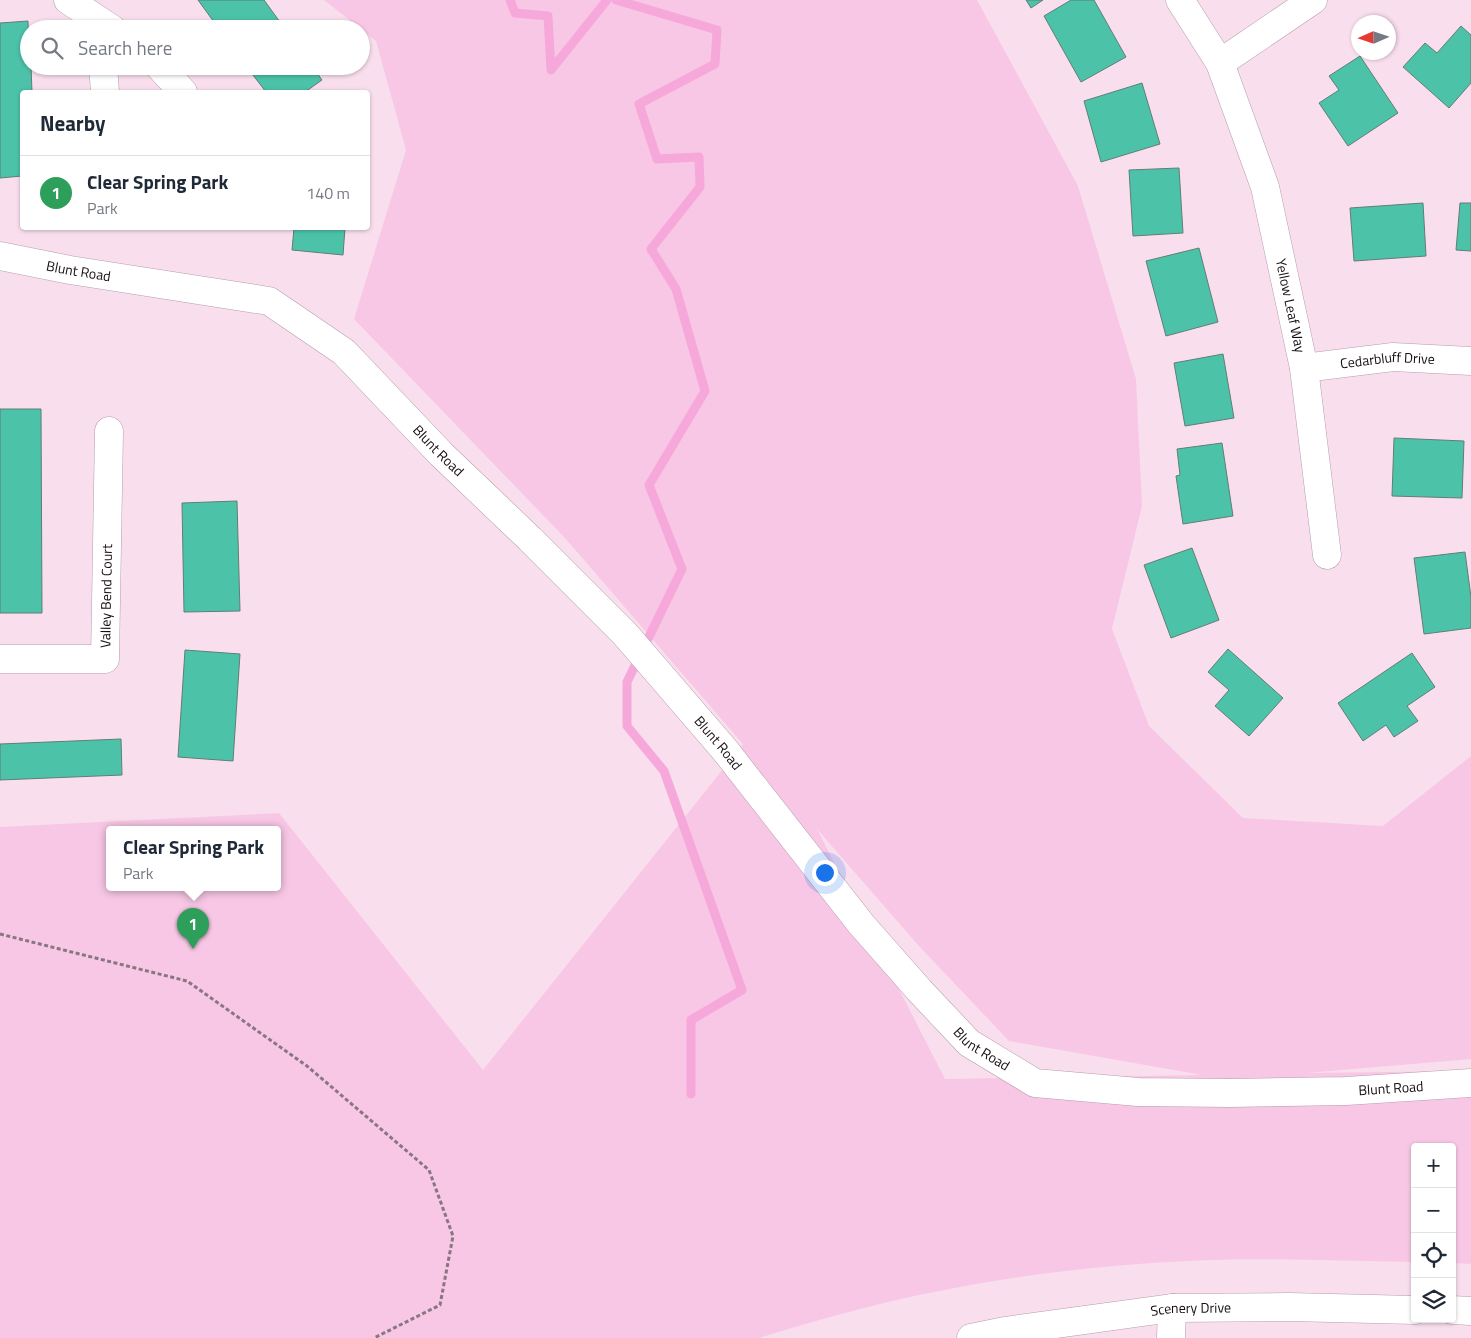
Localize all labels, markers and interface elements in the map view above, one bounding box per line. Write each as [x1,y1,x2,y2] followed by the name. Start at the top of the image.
[1351,15,1396,60] north arrow
[20,20,370,75] search box
[78,33,172,62] text: Search here
[38,34,66,62] icon: search
[40,107,105,139] text: Nearby
[87,167,228,196] text: Clear Spring Park
[52,181,60,205] text: 1
[306,181,350,205] text: 140 m
[87,196,118,220] text: Park
[45,255,112,286] street label: Blunt Road
[1271,257,1311,355] street label: Yellow Leaf Way
[1339,346,1435,373] street label: Cedarbluff Drive
[408,420,469,481] street label: Blunt Road
[94,544,117,648] street label: Valley Bend Court
[690,711,748,774] street label: Blunt Road
[106,826,281,891] popup
[123,832,264,861] text: Clear Spring Park
[812,860,838,886] your location
[123,861,154,885] text: Park
[177,908,209,949] pin: 1
[949,1022,1014,1075] street label: Blunt Road
[1358,1075,1424,1100] street label: Blunt Road
[1411,1143,1456,1323] map controls
[1411,1143,1456,1188] button: +
[1411,1188,1456,1233] button: −
[1411,1233,1456,1278] button: locate
[1411,1278,1456,1323] button: layers
[1149,1296,1231,1321] street label: Scenery Drive

